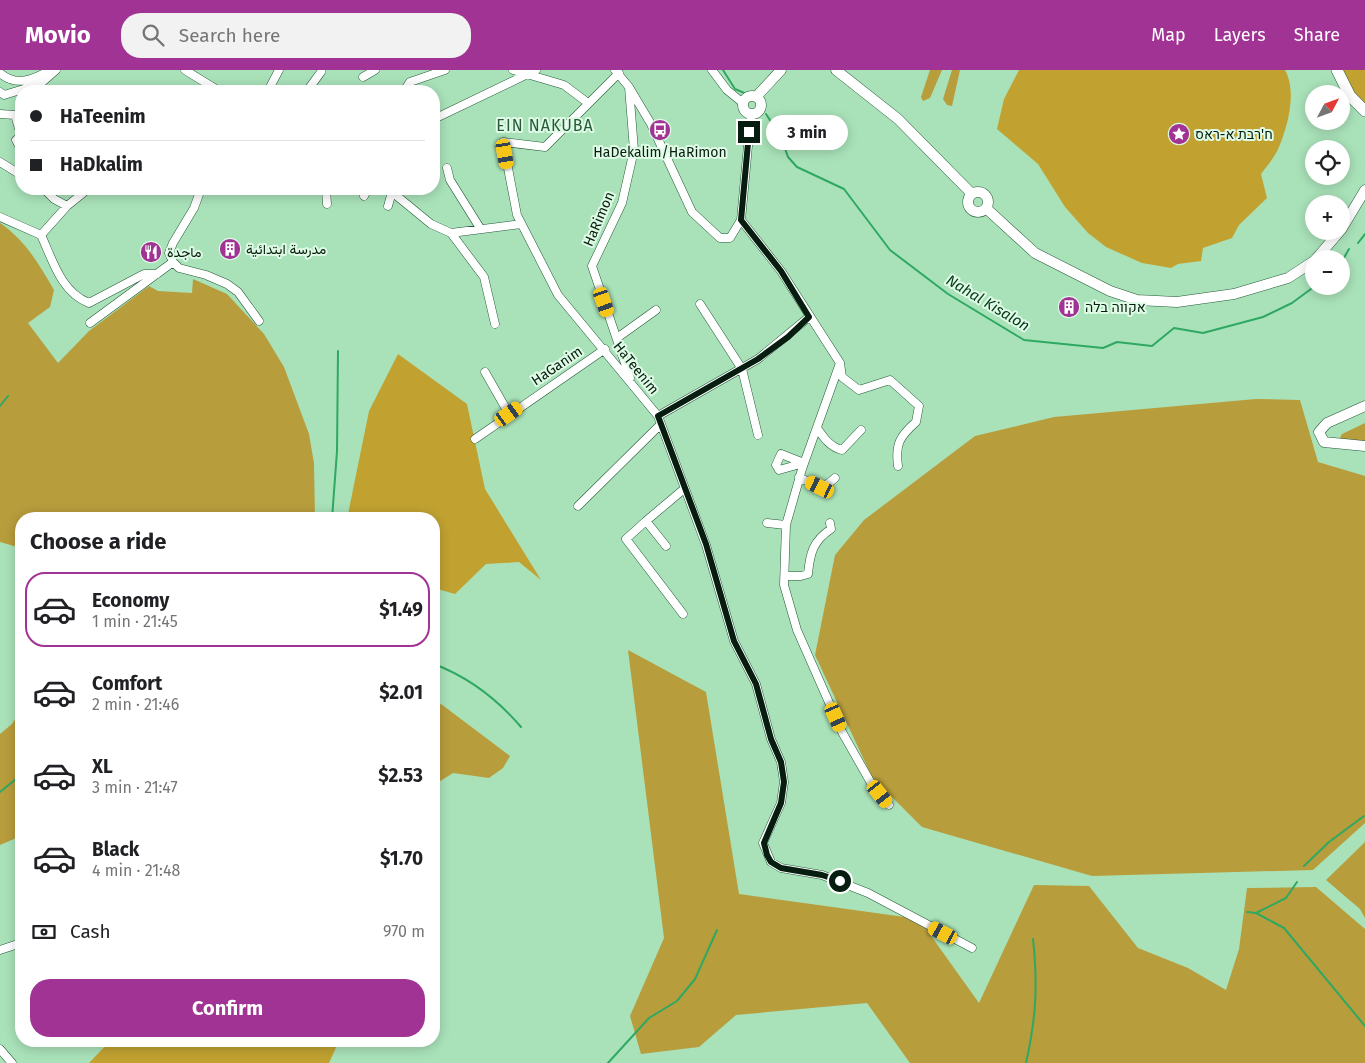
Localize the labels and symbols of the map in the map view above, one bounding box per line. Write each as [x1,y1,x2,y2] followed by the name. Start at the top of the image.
[1305,85,1350,130] north arrow
[766,114,849,150] callout: 3 min
[496,116,594,135] district label: EIN NAKUBA
[648,118,672,142] bus stop icon: HaDekalim/HaRimon
[738,121,760,143] route end
[1167,122,1191,146] place icon: ח'רבת א-ראס
[1195,126,1273,143] place label: ח'רבת א-ראס
[495,138,514,170] car
[593,144,727,161] place label: HaDekalim/HaRimon
[580,189,618,249] street label: HaRimon
[218,237,242,261] building icon: مدرسة ابتدائية
[139,240,163,264] restaurant icon: ماجدة
[246,241,326,258] place label: مدرسة ابتدائية
[167,244,201,261] place label: ماجدة
[943,271,1033,335] water label: Nahal Kisalon
[592,285,615,319] car
[1057,295,1081,319] building icon: אקווה בלה
[1085,299,1146,316] place label: אקווה בלה
[610,338,662,398] street label: HaTeenim
[528,343,586,389] street label: HaGanim
[492,399,525,429] car
[803,474,836,500] car
[823,700,848,734] car
[864,778,895,810] car
[829,870,851,892] route start
[926,919,959,947] car

